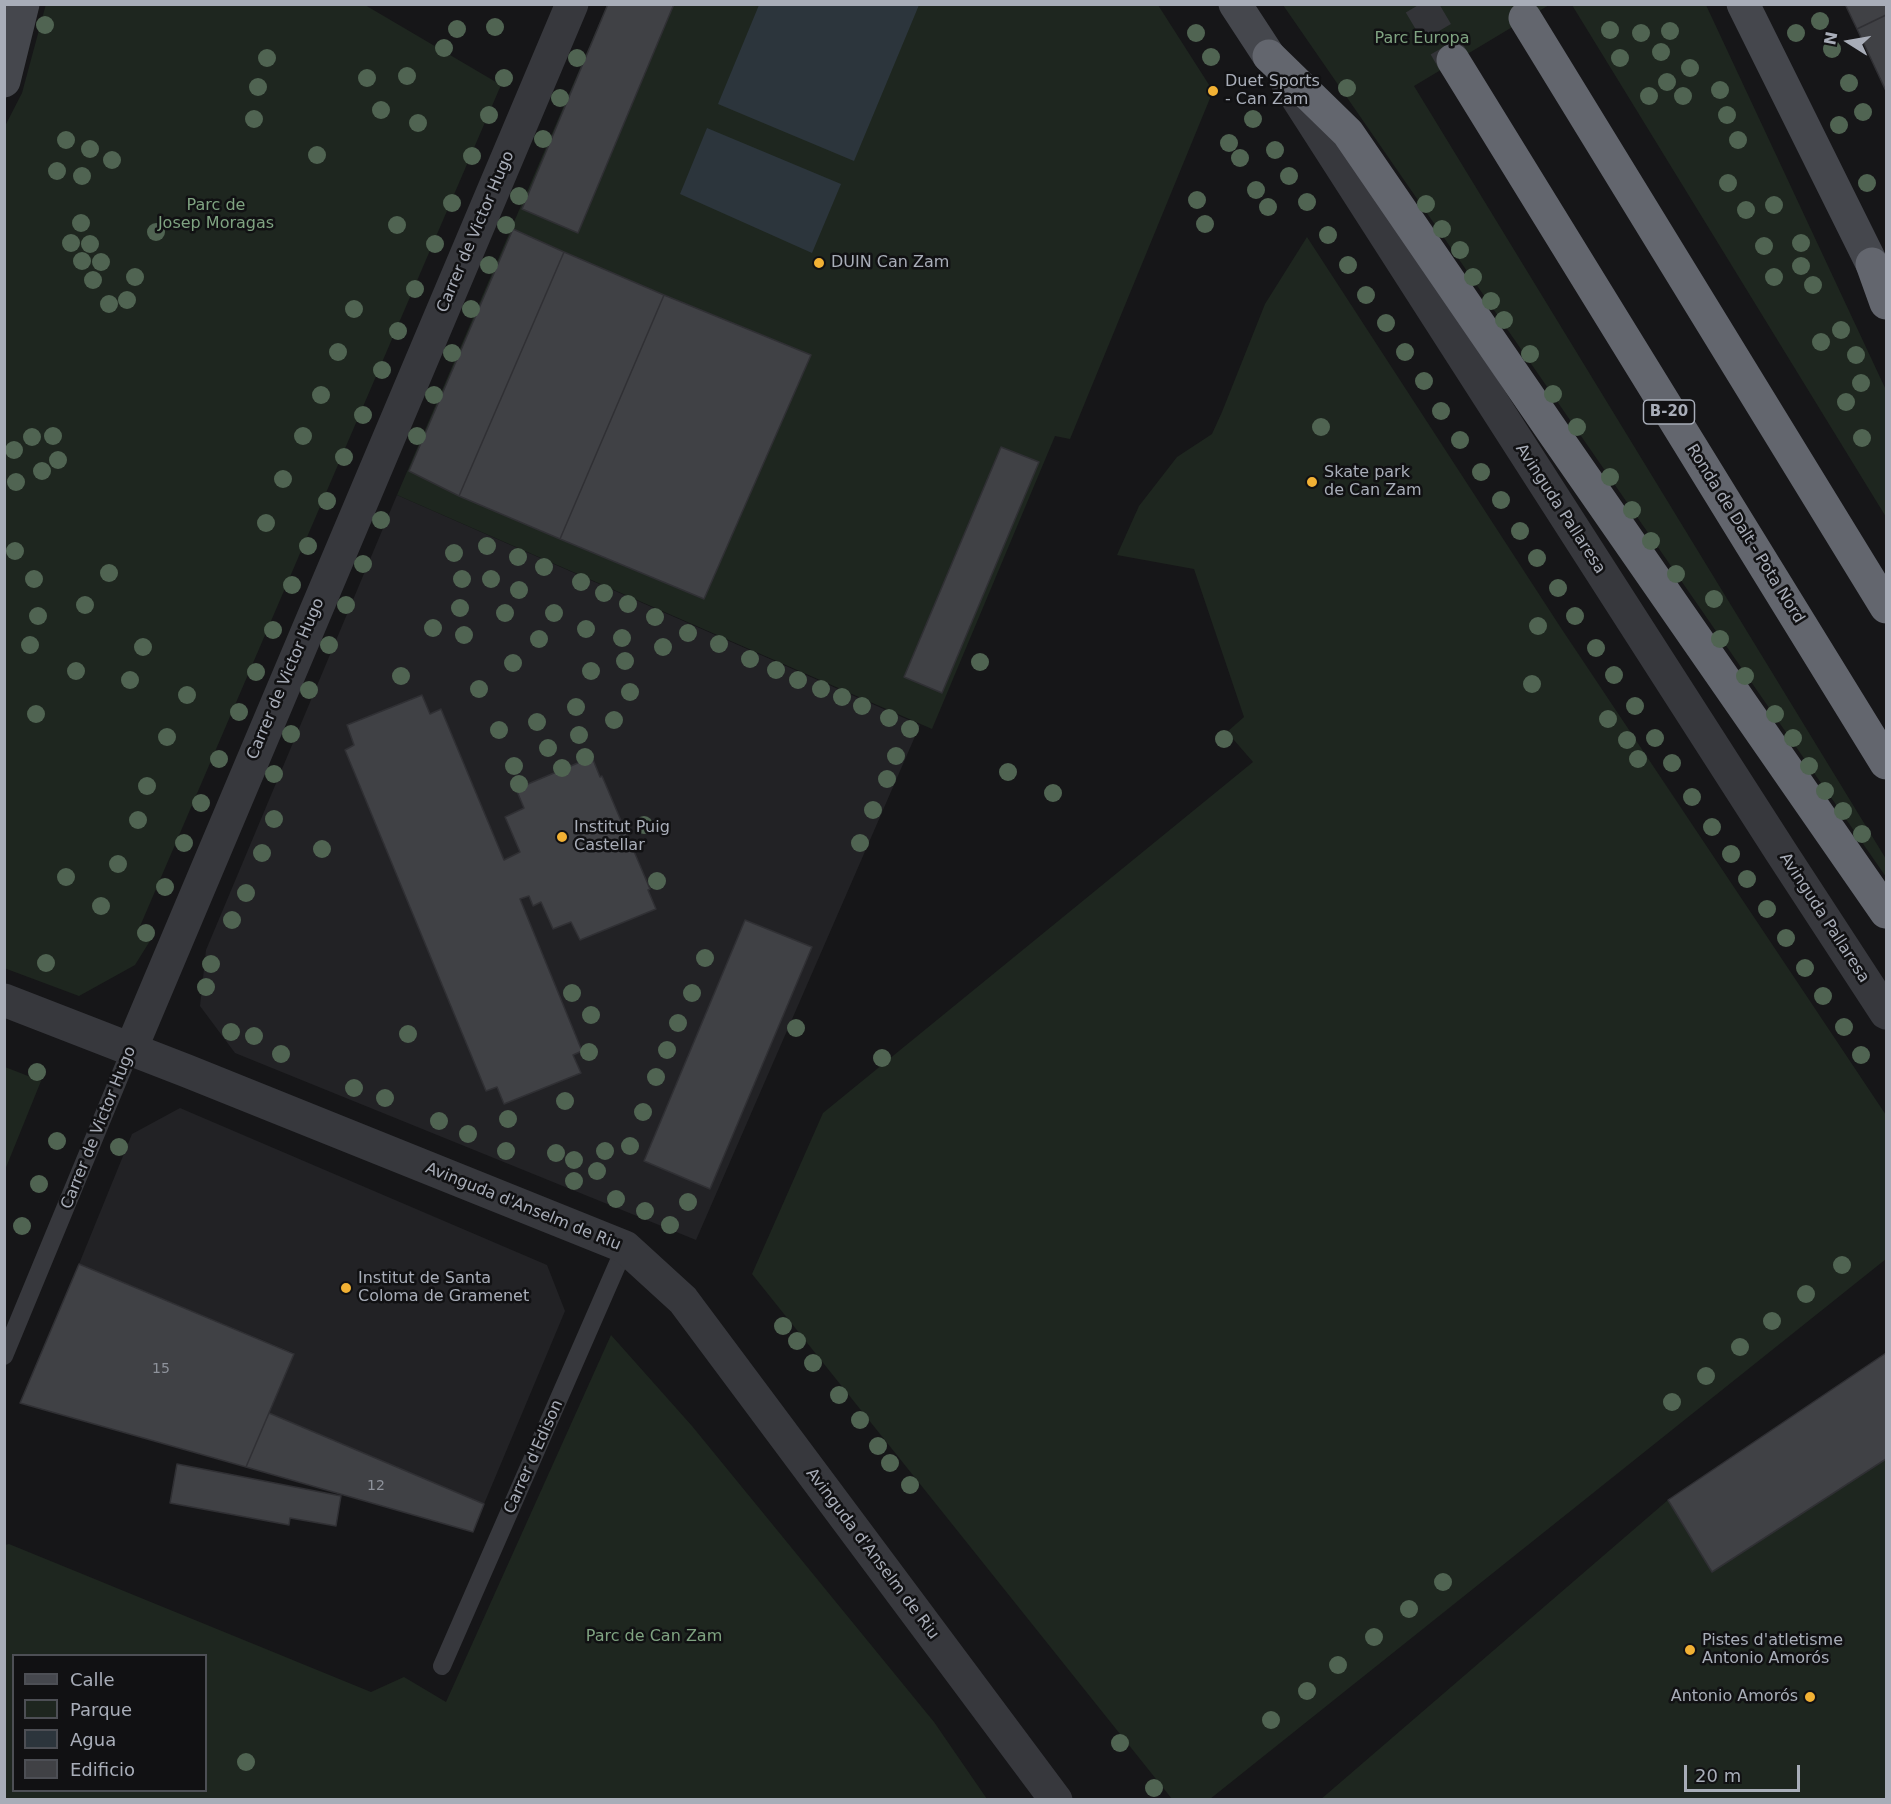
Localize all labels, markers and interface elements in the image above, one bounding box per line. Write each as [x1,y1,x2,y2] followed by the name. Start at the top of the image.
[1819,12,1879,72] north arrow
[1374,29,1470,49] park label: Parc Europa
[1820,30,1841,47] text: N
[1225,72,1320,110] place label: Duet Sports - Can Zam
[1206,84,1220,98] marker: Duet Sports - Can Zam
[433,148,519,316] street label: Carrer de Victor Hugo
[158,196,274,234] park label: Parc de Josep Moragas
[831,253,949,273] place label: DUIN Can Zam
[812,256,826,270] marker: DUIN Can Zam
[1644,400,1694,424] road number: B-20
[1511,440,1609,578] street label: Avinguda Pallaresa
[1682,441,1808,627] street label: Ronda de Dalt - Pota Nord
[1324,463,1422,501] place label: Skate park de Can Zam
[1305,475,1319,489] marker: Skate park de Can Zam
[243,595,329,763] street label: Carrer de Victor Hugo
[574,818,670,856] place label: Institut Puig Castellar
[555,830,569,844] marker: Institut Puig Castellar
[1775,849,1873,987] street label: Avinguda Pallaresa
[58,1044,140,1212] street label: Carrer de Victor Hugo
[422,1159,624,1255] street label: Avinguda d'Anselm de Riu
[358,1269,529,1307] place label: Institut de Santa Coloma de Gramenet
[339,1281,353,1295] marker: Institut de Santa Coloma de Gramenet
[152,1361,170,1377] house number: 15
[500,1397,568,1517] street label: Carrer d'Edison
[801,1465,943,1643] street label: Avinguda d'Anselm de Riu
[367,1478,385,1494] house number: 12
[586,1627,722,1647] park label: Parc de Can Zam
[1702,1631,1843,1669] place label: Pistes d'atletisme Antonio Amorós
[1683,1643,1697,1657] marker: Pistes d'atletisme Antonio Amorós
[12,1654,207,1792] legend
[70,1669,115,1690] text: Calle
[1671,1687,1798,1707] place label: Antonio Amorós
[1803,1690,1817,1704] marker: Antonio Amorós
[70,1699,132,1720] text: Parque
[70,1729,116,1750] text: Agua
[1687,1753,1802,1791] scale bar
[70,1759,135,1780] text: Edificio
[1695,1765,1741,1786] text: 20 m

